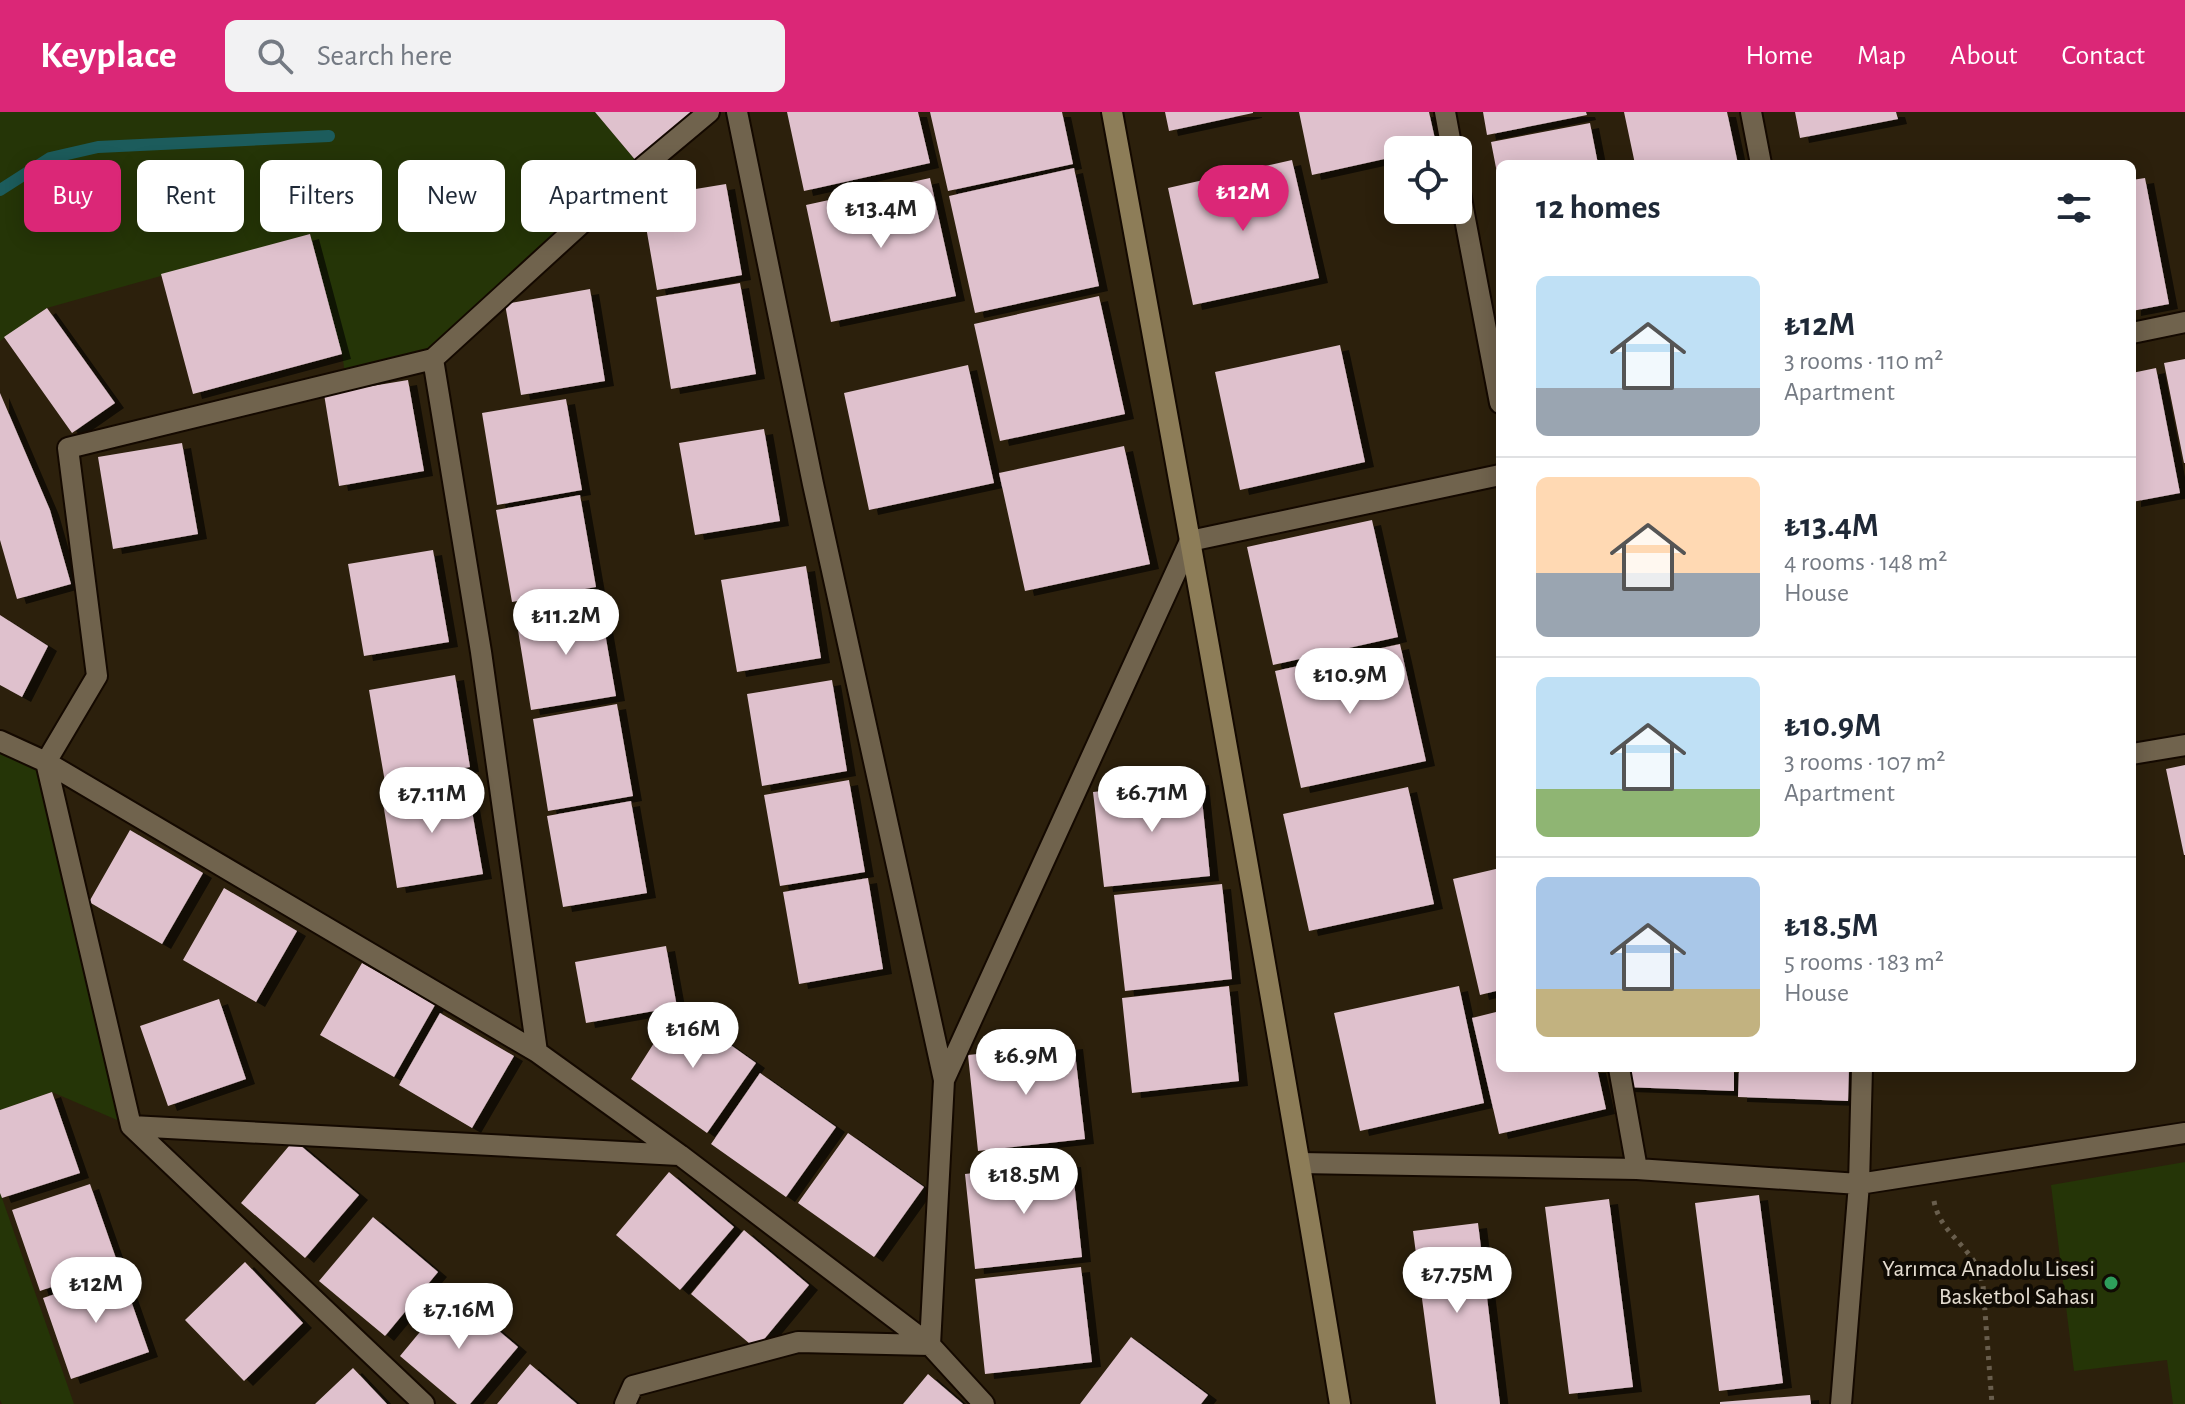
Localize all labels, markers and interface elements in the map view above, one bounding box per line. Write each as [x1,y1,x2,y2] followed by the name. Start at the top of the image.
[225,20,785,92] search box
[253,34,297,78] icon: search
[40,37,177,75] text: Keyplace
[317,41,452,71] text: Search here
[1746,42,1813,70] text: Home
[1857,42,1906,70] text: Map
[1950,42,2018,70] text: About
[2062,42,2145,70] text: Contact
[1384,136,1472,224] map controls
[1384,136,1472,224] button: locate
[24,160,121,232] chip: Buy
[137,160,244,232] chip: Rent
[260,160,382,232] chip: Filters
[398,160,505,232] chip: New
[521,160,696,232] chip: Apartment
[1196,165,1290,233] pin: ₺12M
[1216,178,1270,204] text: ₺12M
[816,182,946,250] pin: ₺13.4M
[2052,186,2096,230] icon: filters
[1536,191,1661,225] text: 12 homes
[845,195,917,221] text: ₺13.4M
[1600,308,1696,404] icon: home
[1784,308,1855,342] text: ₺12M
[1784,348,1943,374] text: 3 rooms · 110 m²
[1784,379,1895,405] text: Apartment
[1600,509,1696,605] icon: home
[1784,509,1879,543] text: ₺13.4M
[1784,549,1947,575] text: 4 rooms · 148 m²
[1784,580,1849,606] text: House
[501,589,631,657] pin: ₺11.2M
[531,602,601,628] text: ₺11.2M
[1285,648,1415,716] pin: ₺10.9M
[1313,661,1387,687] text: ₺10.9M
[1600,709,1696,805] icon: home
[1784,709,1881,743] text: ₺10.9M
[1784,749,1945,775] text: 3 rooms · 107 m²
[1087,766,1217,834] pin: ₺6.71M
[367,767,497,835] pin: ₺7.11M
[1116,779,1188,805] text: ₺6.71M
[398,780,466,806] text: ₺7.11M
[1784,780,1895,806] text: Apartment
[1600,909,1696,1005] icon: home
[1784,909,1879,943] text: ₺18.5M
[1784,949,1944,975] text: 5 rooms · 183 m²
[1784,980,1849,1006] text: House
[646,1002,740,1070] pin: ₺16M
[666,1015,720,1041] text: ₺16M
[970,1029,1082,1097] pin: ₺6.9M
[994,1042,1058,1068] text: ₺6.9M
[959,1148,1089,1216] pin: ₺18.5M
[988,1161,1060,1187] text: ₺18.5M
[1392,1247,1522,1315] pin: ₺7.75M
[49,1257,143,1325] pin: ₺12M
[1882,1257,2095,1309] place label: Yarımca Anadolu Lisesi Basketbol Sahası
[1421,1260,1493,1286] text: ₺7.75M
[69,1270,123,1296] text: ₺12M
[2102,1274,2120,1292] marker: Yarımca Anadolu Lisesi Basketbol Sahası
[394,1283,524,1351] pin: ₺7.16M
[423,1296,495,1322] text: ₺7.16M

